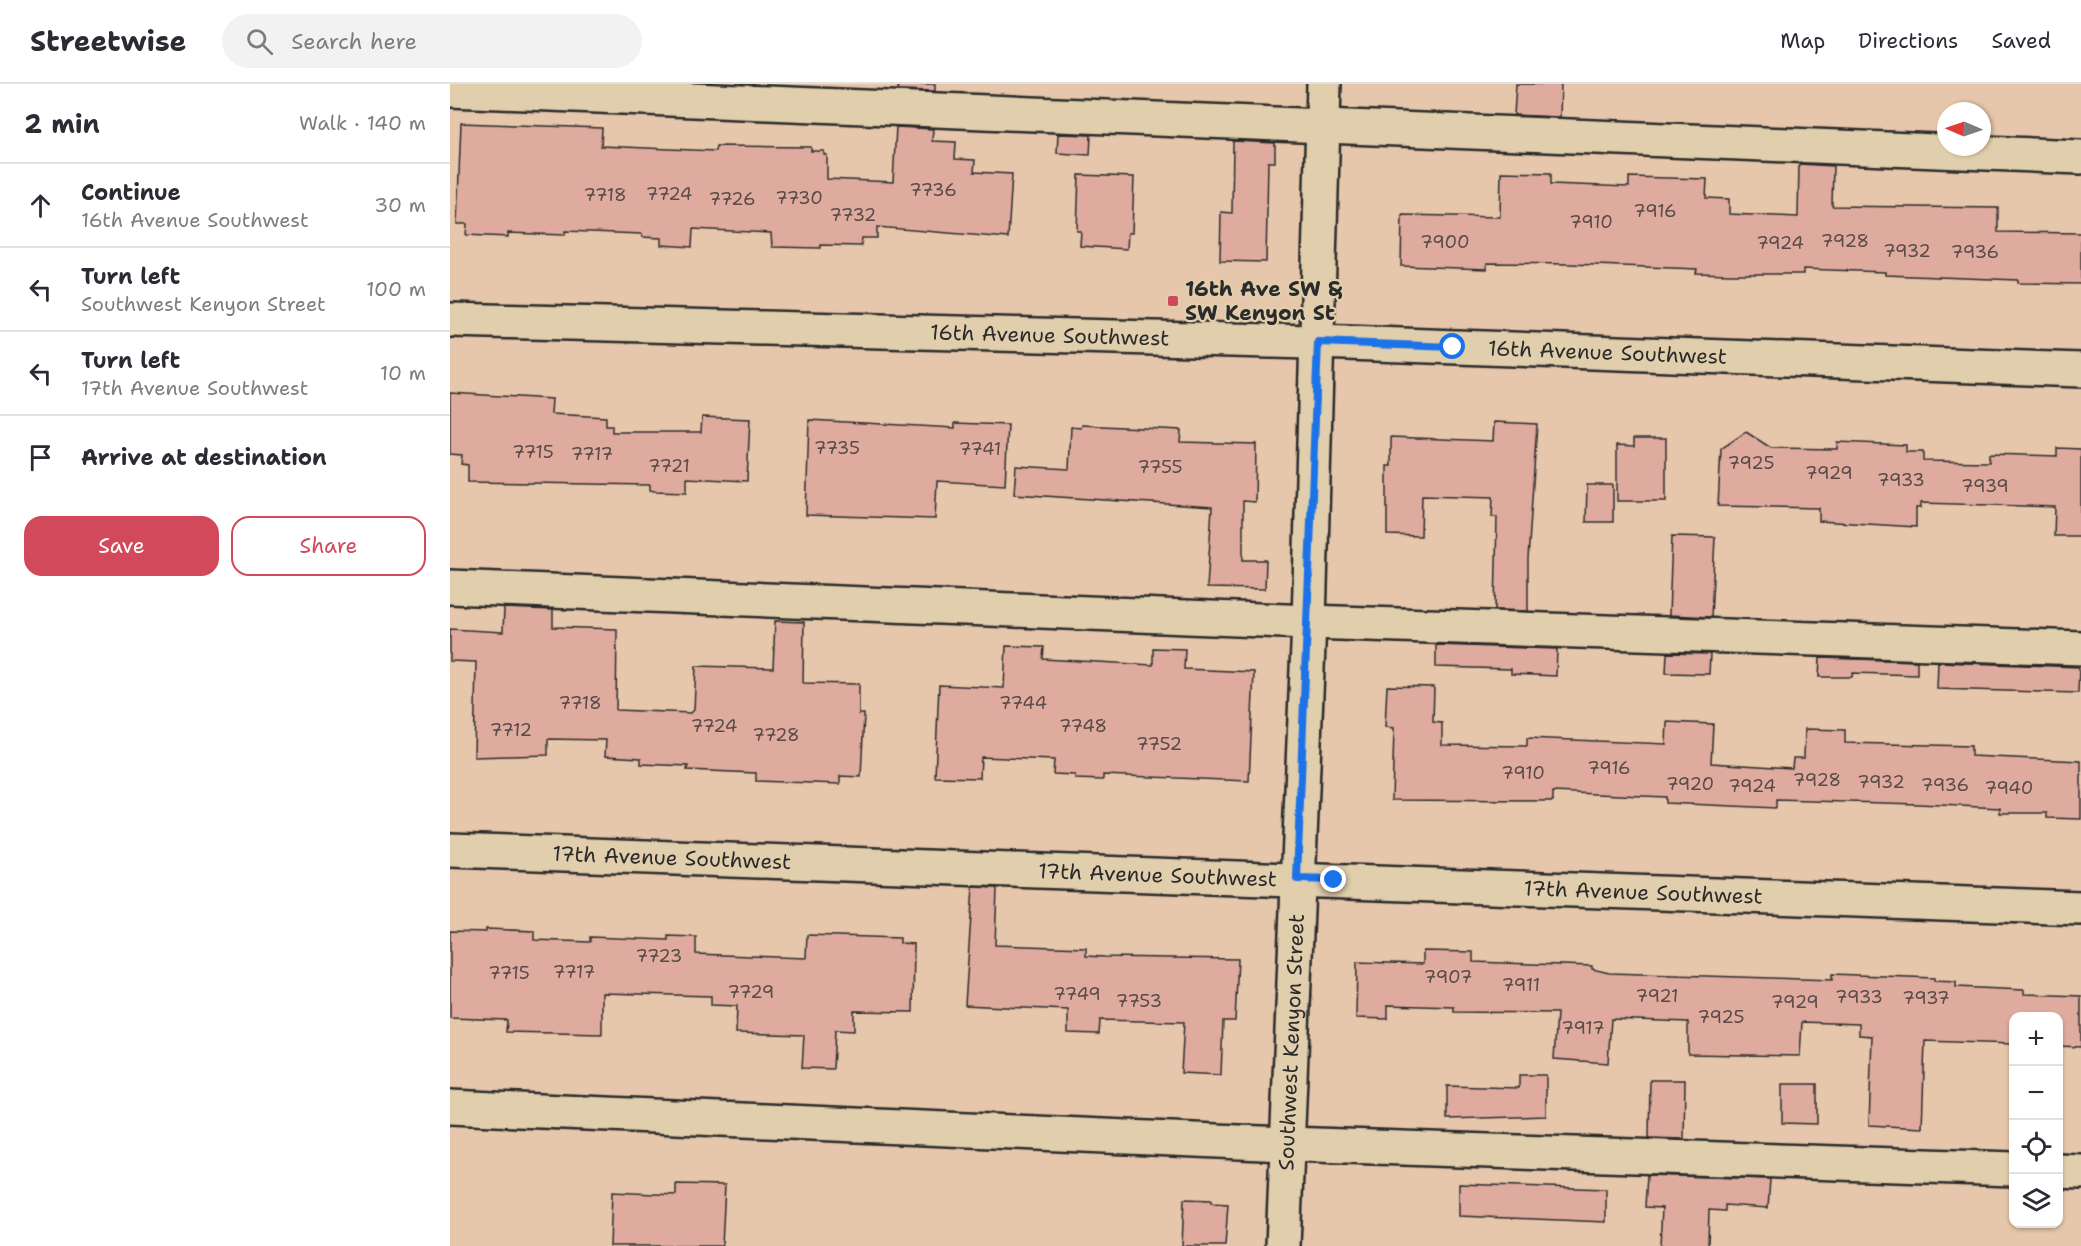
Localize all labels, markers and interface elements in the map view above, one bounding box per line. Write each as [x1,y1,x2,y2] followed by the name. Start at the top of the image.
[222,14,642,68] search box
[30,22,186,60] text: Streetwise
[243,25,276,58] icon: search
[291,27,417,56] text: Search here
[1780,27,1825,55] text: Map
[1858,27,1958,55] text: Directions
[1991,27,2051,55] text: Saved
[1937,102,1991,156] north arrow
[24,106,100,141] text: 2 min
[299,110,426,136] text: Walk · 140 m
[81,178,181,207] text: Continue
[909,178,957,202] house number: 7736
[646,182,692,206] house number: 7724
[583,183,627,207] house number: 7718
[775,186,823,210] house number: 7730
[708,187,756,211] house number: 7726
[24,189,57,222] icon: ahead
[374,192,426,218] text: 30 m
[1633,199,1677,223] house number: 7916
[830,203,876,227] house number: 7732
[81,207,309,233] text: 16th Avenue Southwest
[1569,210,1613,234] house number: 7910
[1821,229,1869,253] house number: 7928
[1420,230,1470,254] house number: 7900
[1756,231,1804,255] house number: 7924
[1883,239,1931,263] house number: 7932
[1951,240,1999,264] house number: 7936
[81,262,180,291] text: Turn left
[24,273,57,306] icon: left
[1185,275,1343,327] place label: 16th Ave SW & SW Kenyon St
[366,276,426,302] text: 100 m
[81,291,326,317] text: Southwest Kenyon Street
[1166,294,1180,308] marker: 16th Ave SW & SW Kenyon St
[930,318,1170,352] street label: 16th Avenue Southwest
[1439,333,1465,359] route start
[1488,334,1728,371] street label: 16th Avenue Southwest
[81,346,180,375] text: Turn left
[24,357,57,390] icon: left
[380,360,426,386] text: 10 m
[81,375,308,401] text: 17th Avenue Southwest
[814,436,860,460] house number: 7735
[959,437,1001,461] house number: 7741
[512,440,554,464] house number: 7715
[24,441,57,474] icon: arrive
[571,442,613,466] house number: 7717
[81,443,327,472] text: Arrive at destination
[1728,451,1774,475] house number: 7925
[648,454,690,478] house number: 7721
[1138,455,1182,479] house number: 7755
[1805,461,1853,485] house number: 7929
[1877,468,1925,492] house number: 7933
[1961,474,2009,498] house number: 7939
[24,516,219,576] button: Save
[231,516,426,576] button: Share
[558,691,602,715] house number: 7718
[999,691,1047,715] house number: 7744
[691,714,737,738] house number: 7724
[1059,714,1107,738] house number: 7748
[490,718,532,742] house number: 7712
[752,723,800,747] house number: 7728
[1136,732,1182,756] house number: 7752
[1587,756,1631,780] house number: 7916
[1501,761,1545,785] house number: 7910
[1793,768,1841,792] house number: 7928
[1857,770,1905,794] house number: 7932
[1666,772,1714,796] house number: 7920
[1921,773,1969,797] house number: 7936
[1728,774,1776,798] house number: 7924
[1985,776,2033,800] house number: 7940
[552,840,792,876] street label: 17th Avenue Southwest
[1038,857,1277,893] street label: 17th Avenue Southwest
[1320,866,1346,892] route end
[1523,874,1763,911] street label: 17th Avenue Southwest
[1272,913,1311,1171] street label: Southwest Kenyon Street
[636,944,682,968] house number: 7723
[553,960,595,984] house number: 7717
[488,961,530,985] house number: 7715
[1424,965,1472,989] house number: 7907
[1502,973,1540,997] house number: 7911
[728,980,774,1004] house number: 7729
[1053,982,1101,1006] house number: 7749
[1636,984,1678,1008] house number: 7921
[1835,985,1883,1009] house number: 7933
[1902,986,1950,1010] house number: 7937
[1116,989,1162,1013] house number: 7753
[1771,990,1819,1014] house number: 7929
[1698,1005,1744,1029] house number: 7925
[2009,1012,2063,1228] map controls
[2009,1012,2063,1066] button: +
[1561,1016,1605,1040] house number: 7917
[2009,1066,2063,1120] button: −
[2009,1120,2063,1174] button: locate
[2009,1174,2063,1228] button: layers

